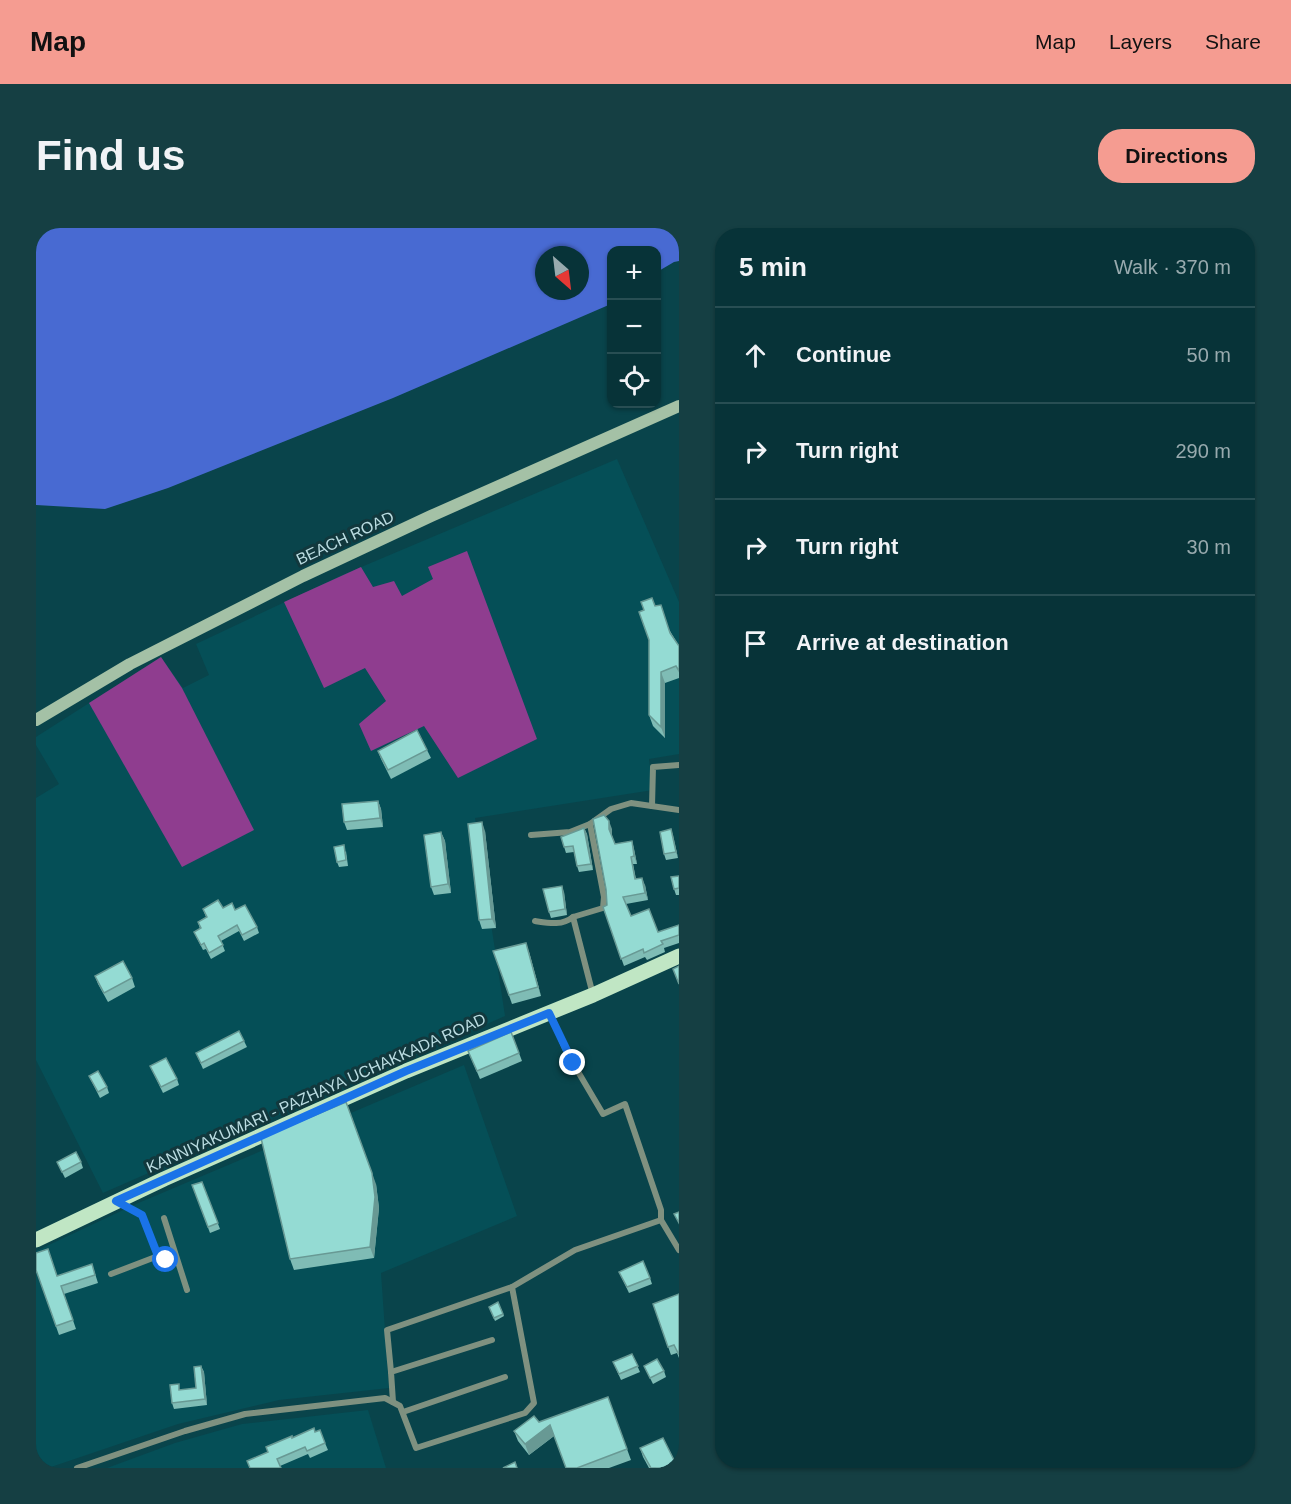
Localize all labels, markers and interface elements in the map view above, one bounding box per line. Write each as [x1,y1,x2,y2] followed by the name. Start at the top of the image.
[30,26,86,57] text: Map
[1035,30,1076,53] text: Map
[1109,30,1172,53] text: Layers
[1205,30,1261,53] text: Share
[1098,129,1255,183] button: Directions
[36,132,185,179] text: Find us
[535,246,589,300] north arrow
[607,246,661,408] map controls
[607,246,661,300] button: +
[739,252,807,282] text: 5 min
[1114,256,1231,278] text: Walk · 370 m
[607,300,661,354] button: −
[739,339,772,372] icon: ahead
[796,342,891,367] text: Continue
[1187,344,1231,366] text: 50 m
[607,354,661,408] button: locate
[739,435,772,468] icon: right
[796,438,898,463] text: Turn right
[1175,440,1231,462] text: 290 m
[293,508,397,568] street label: BEACH ROAD
[739,531,772,564] icon: right
[796,534,898,559] text: Turn right
[1187,536,1231,558] text: 30 m
[739,627,772,660] icon: arrive
[796,630,1009,655] text: Arrive at destination
[144,1010,488,1176] street label: KANNIYAKUMARI - PAZHAYA UCHAKKADA ROAD
[559,1049,585,1075] route end
[152,1246,178,1272] route start

